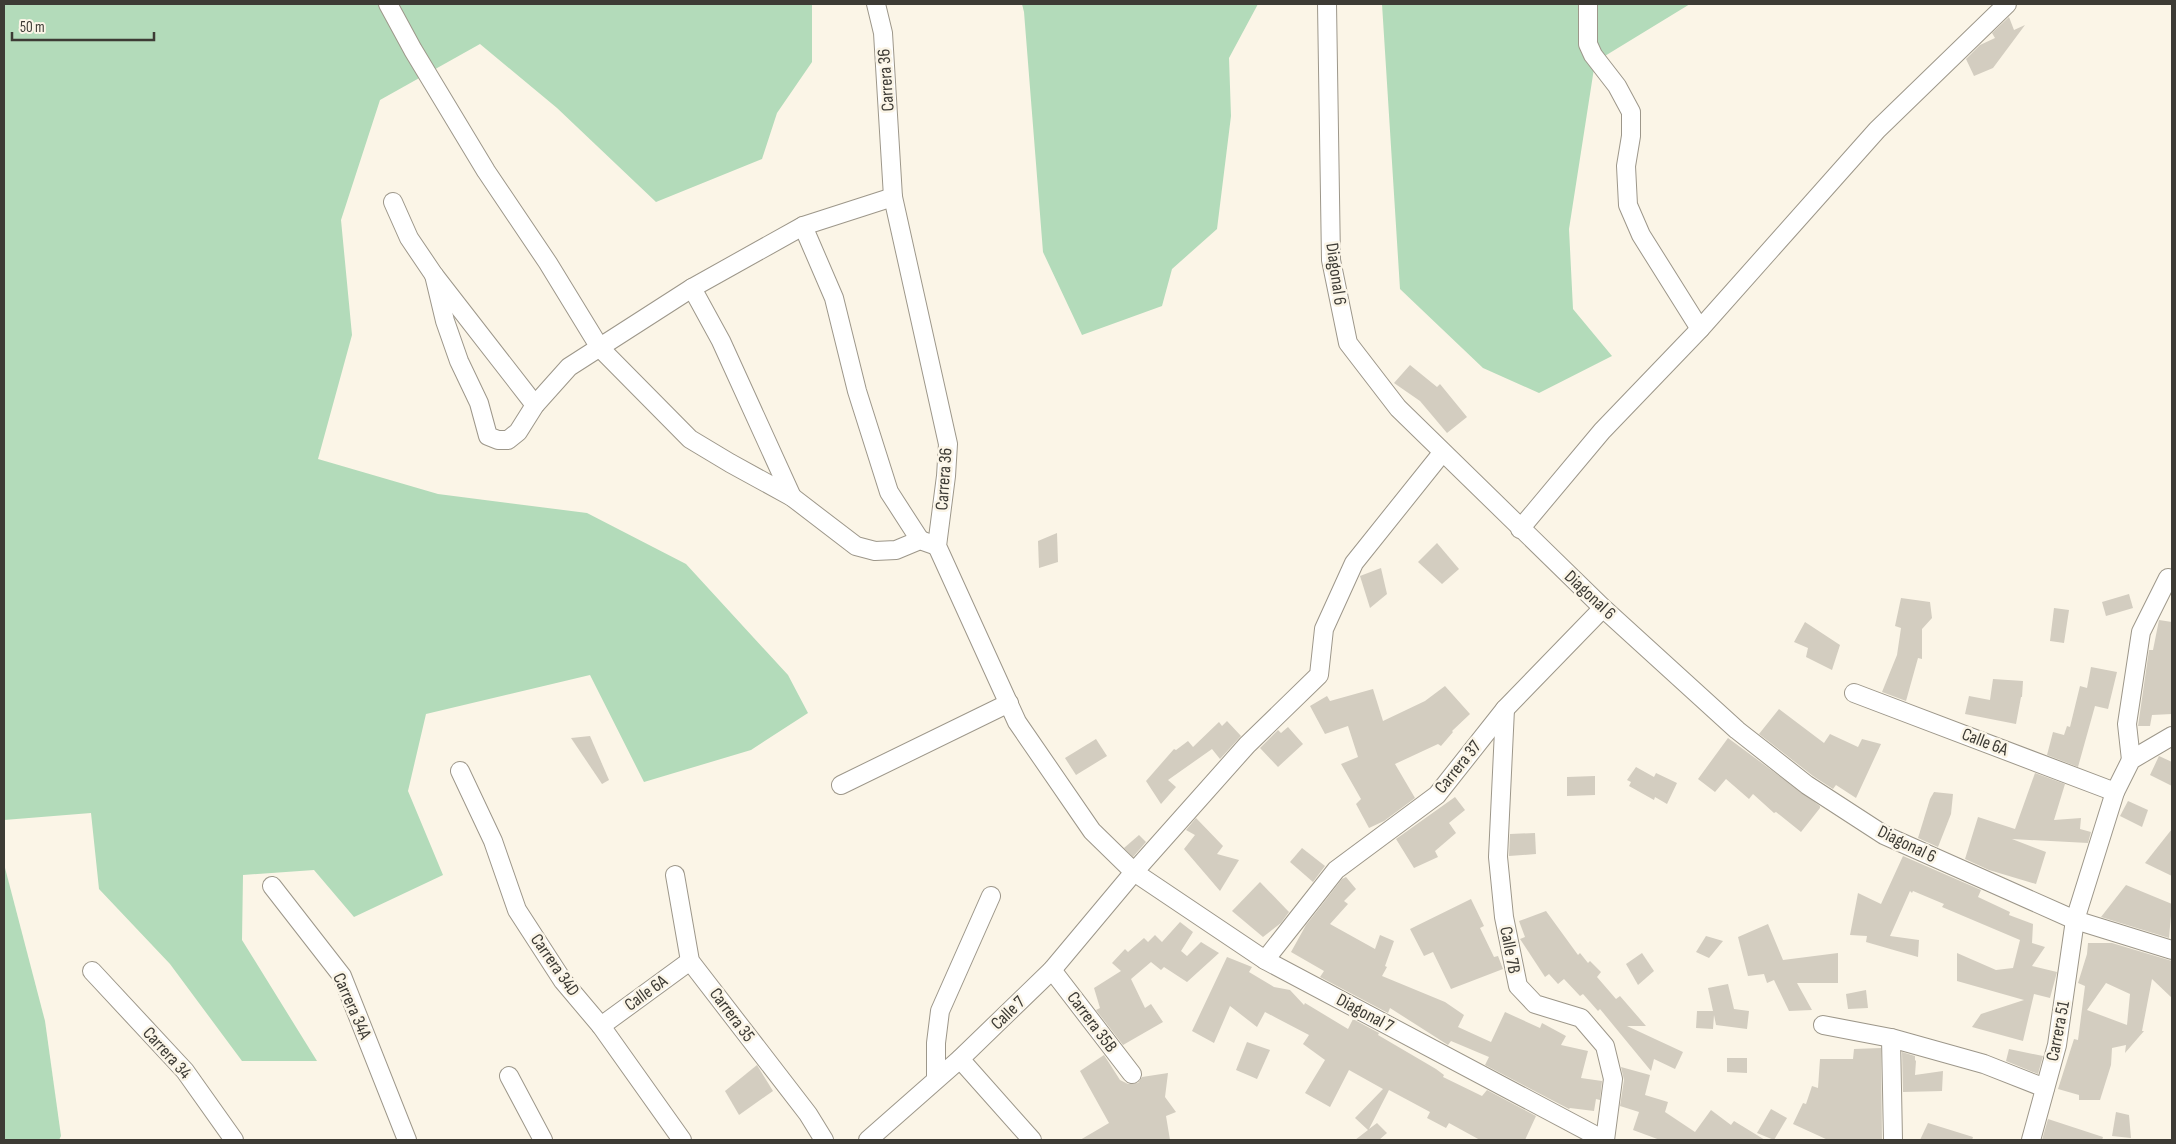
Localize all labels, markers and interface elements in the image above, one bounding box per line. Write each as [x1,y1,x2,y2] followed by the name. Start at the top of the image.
[12,10,155,42] scale bar
[20,18,45,37] text: 50 m
[873,48,899,112] street label: Carrera 36
[1321,242,1351,306] street label: Diagonal 6
[931,447,957,511] street label: Carrera 36
[1560,566,1620,624] street label: Diagonal 6
[1959,724,2011,760] street label: Calle 6A
[1430,736,1486,798] street label: Carrera 37
[1874,821,1940,867] street label: Diagonal 6
[1495,925,1525,975] street label: Calle 7B
[526,930,584,1000] street label: Carrera 34D
[328,970,376,1043] street label: Carrera 34A
[621,970,672,1016] street label: Calle 6A
[705,984,759,1046] street label: Carrera 35
[1063,988,1121,1056] street label: Carrera 35B
[1333,989,1398,1037] street label: Diagonal 7
[987,991,1030,1034] street label: Calle 7
[2042,998,2074,1063] street label: Carrera 51
[138,1023,196,1084] street label: Carrera 34

